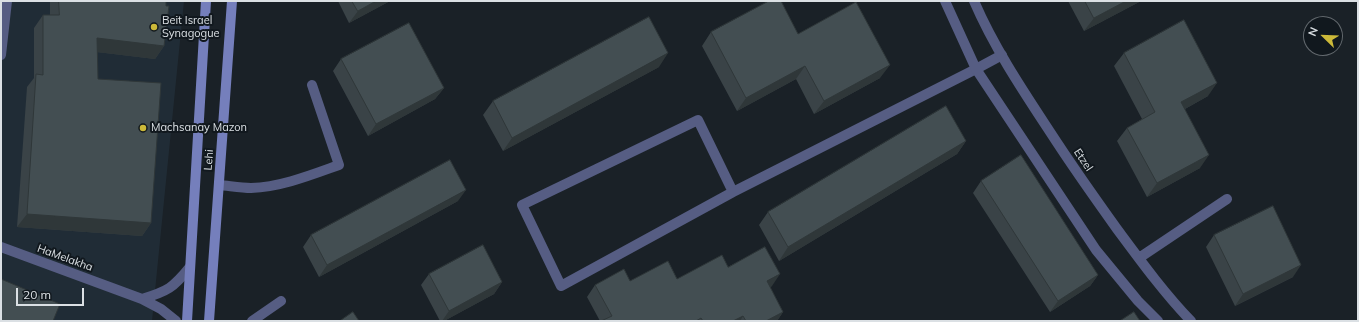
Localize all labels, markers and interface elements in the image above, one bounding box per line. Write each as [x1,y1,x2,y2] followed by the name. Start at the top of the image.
[162,14,220,40] place label: Beit Israel Synagogue
[1303,16,1343,56] north arrow
[149,22,159,32] marker: Beit Israel Synagogue
[1305,25,1321,38] text: N
[151,121,247,135] place label: Machsanay Mazon
[138,123,148,133] marker: Machsanay Mazon
[1071,146,1095,174] street label: Etzel
[202,149,216,171] street label: Lehi
[35,242,95,274] street label: HaMelakha
[18,280,86,306] scale bar
[23,287,51,302] text: 20 m

